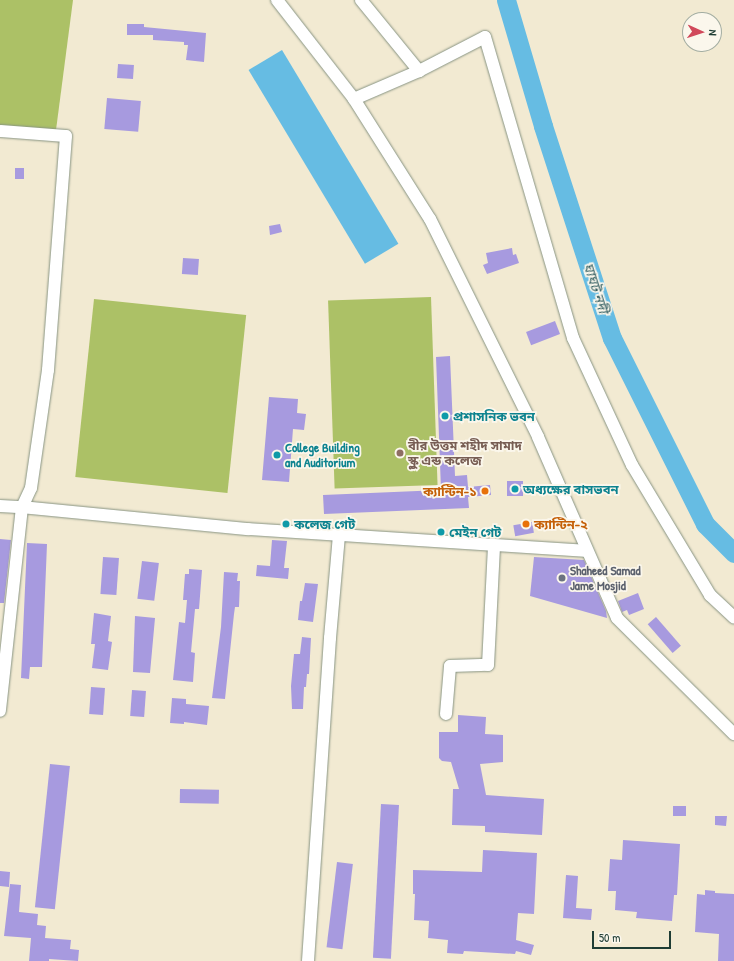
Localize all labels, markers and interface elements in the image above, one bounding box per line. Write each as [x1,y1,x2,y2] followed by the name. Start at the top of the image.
[682,12,722,52] north arrow
[706,29,720,36] text: N
[580,261,612,315] water label: ঘাঘট নদী
[453,408,535,424] place label: প্রশাসনিক ভবন
[440,411,450,421] marker: প্রশাসনিক ভবন
[408,438,522,469] place label: বীর উত্তম শহীদ সামাদ স্কুল এন্ড কলেজ
[285,440,360,471] place label: College Building and Auditorium
[395,448,405,458] marker: বীর উত্তম শহীদ সামাদ স্কুল এন্ড কলেজ
[272,450,282,460] marker: College Building and Auditorium
[523,481,619,497] place label: অধ্যক্ষের বাসভবন
[423,483,477,499] place label: ক্যান্টিন-১
[510,484,520,494] marker: অধ্যক্ষের বাসভবন
[480,486,490,496] marker: ক্যান্টিন-১
[294,516,355,532] place label: কলেজ গেট
[534,516,588,532] place label: ক্যান্টিন-২
[281,519,291,529] marker: কলেজ গেট
[521,519,531,529] marker: ক্যান্টিন-২
[449,524,501,540] place label: মেইন গেট
[436,527,446,537] marker: মেইন গেট
[570,563,640,594] place label: Shaheed Samad Jame Mosjid
[557,573,567,583] marker: Shaheed Samad Jame Mosjid
[594,923,673,949] scale bar
[599,929,620,946] text: 50 m

